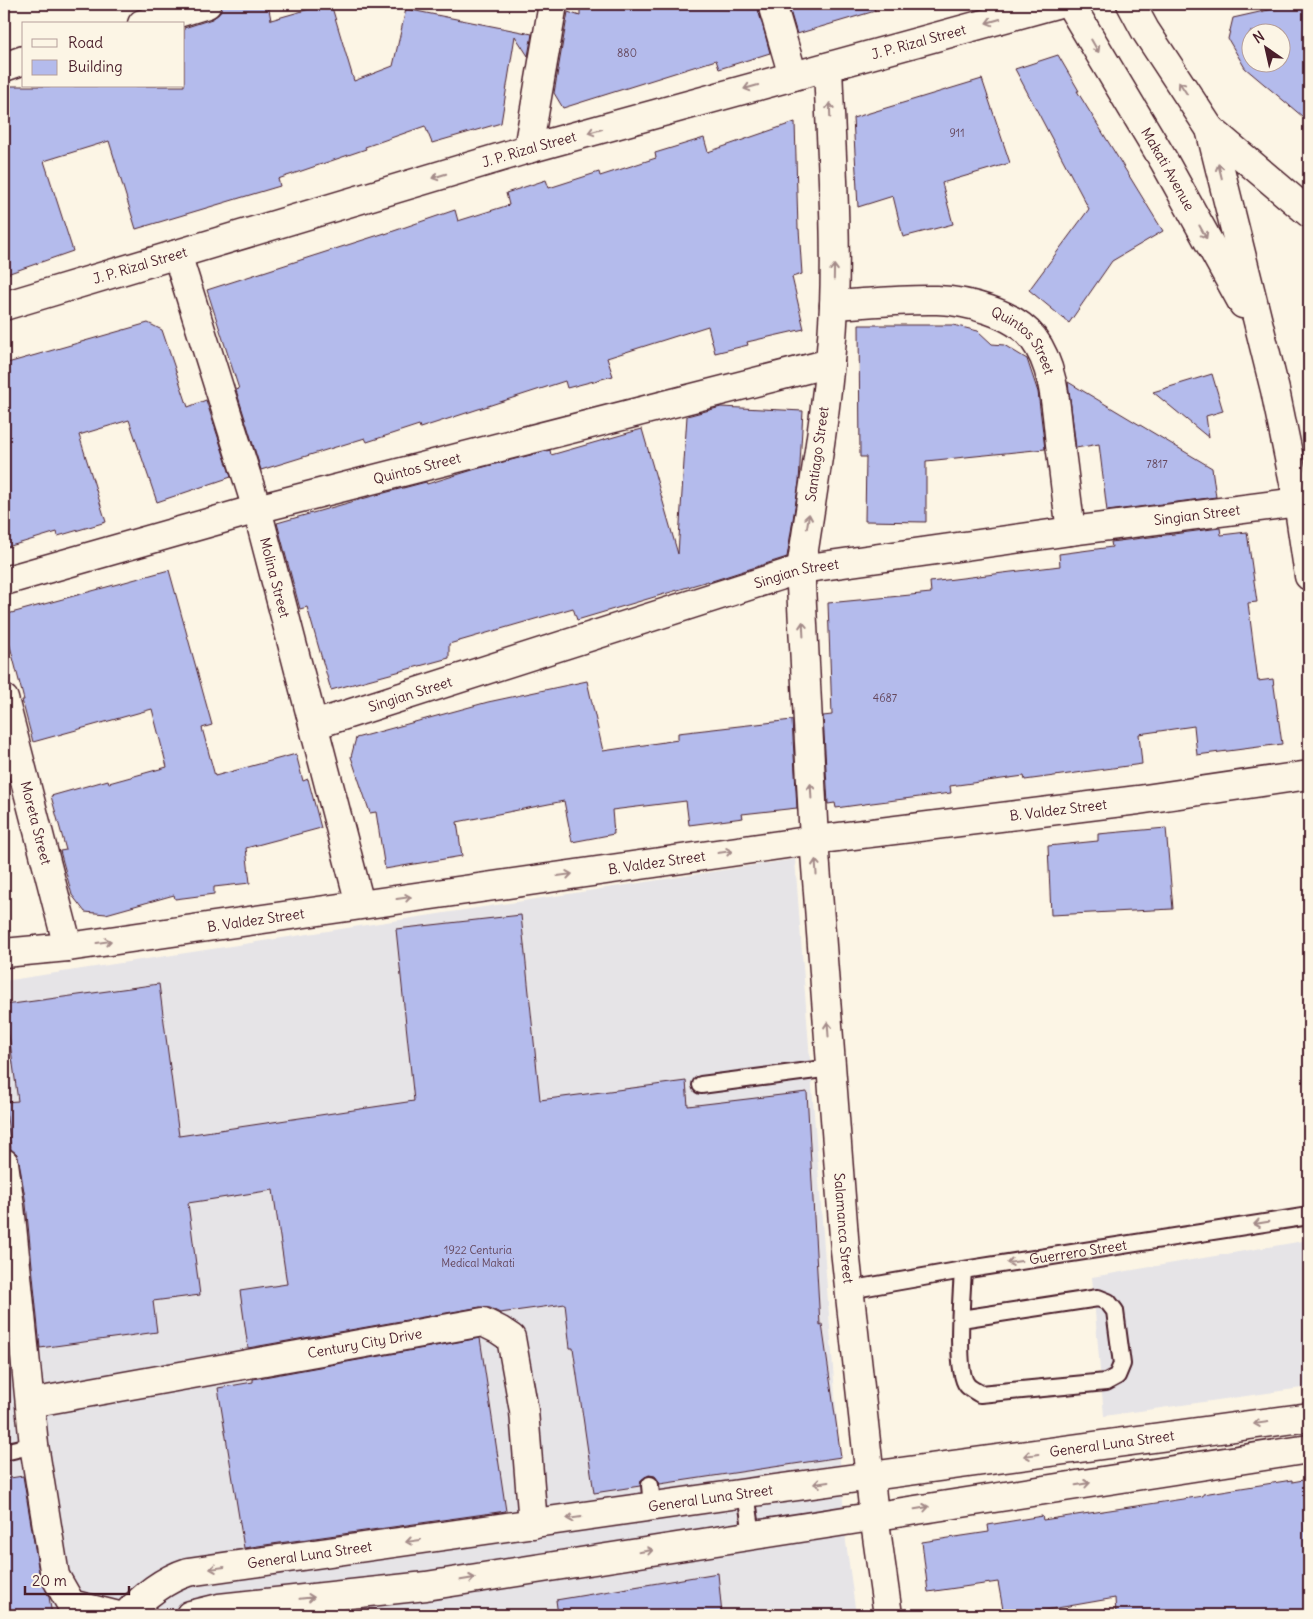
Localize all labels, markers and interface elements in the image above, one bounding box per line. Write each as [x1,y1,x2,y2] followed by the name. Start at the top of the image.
[985,17,1001,27] one-way arrow
[869,20,968,63] street label: J. P. Rizal Street
[22,22,185,88] legend
[1240,22,1290,72] north arrow
[1250,27,1268,47] text: N
[68,33,103,52] text: Road
[1090,38,1100,53] one-way arrow
[617,46,637,60] house number: 880
[68,57,123,76] text: Building
[1178,82,1188,96] one-way arrow
[744,83,760,93] one-way arrow
[825,102,834,118] one-way arrow
[1137,124,1199,214] street label: Makati Avenue
[587,126,603,136] one-way arrow
[949,126,965,140] house number: 911
[480,127,579,171] street label: J. P. Rizal Street
[1215,163,1224,179] one-way arrow
[431,171,447,181] one-way arrow
[1198,224,1208,239] one-way arrow
[91,243,189,288] street label: J. P. Rizal Street
[829,265,839,281] one-way arrow
[988,303,1059,376] street label: Quintos Street
[801,405,833,503] street label: Santiago Street
[371,448,463,488] street label: Quintos Street
[1146,457,1168,471] house number: 7817
[1153,500,1241,529] street label: Singian Street
[803,513,813,529] one-way arrow
[256,535,294,620] street label: Molina Street
[752,555,840,592] street label: Singian Street
[799,621,808,637] one-way arrow
[366,672,455,716] street label: Singian Street
[873,691,898,705] house number: 4687
[17,779,55,867] street label: Moreta Street
[807,783,816,799] one-way arrow
[1009,795,1108,825] street label: B. Valdez Street
[607,847,707,878] street label: B. Valdez Street
[717,847,733,857] one-way arrow
[811,860,821,876] one-way arrow
[556,870,572,880] one-way arrow
[395,893,411,903] one-way arrow
[206,904,306,936] street label: B. Valdez Street
[96,936,112,946] one-way arrow
[824,1022,833,1038] one-way arrow
[830,1172,858,1285] street label: Salamanca Street
[1253,1219,1269,1229] one-way arrow
[1028,1236,1128,1269] street label: Guerrero Street
[441,1243,515,1270] house number: 1922 Centuria Medical Makati
[1006,1257,1022,1267] one-way arrow
[306,1324,423,1362] street label: Century City Drive
[1253,1418,1269,1428] one-way arrow
[1048,1426,1176,1461] street label: General Luna Street
[1023,1450,1039,1460] one-way arrow
[814,1478,830,1488] one-way arrow
[1075,1478,1091,1488] one-way arrow
[647,1480,774,1516] street label: General Luna Street
[914,1503,930,1513] one-way arrow
[566,1514,582,1524] one-way arrow
[405,1536,421,1546] one-way arrow
[246,1537,373,1573] street label: General Luna Street
[638,1546,654,1556] one-way arrow
[210,1563,226,1573] one-way arrow
[25,1564,129,1596] scale bar
[32,1571,67,1590] text: 20 m
[460,1574,476,1584] one-way arrow
[299,1593,315,1603] one-way arrow

